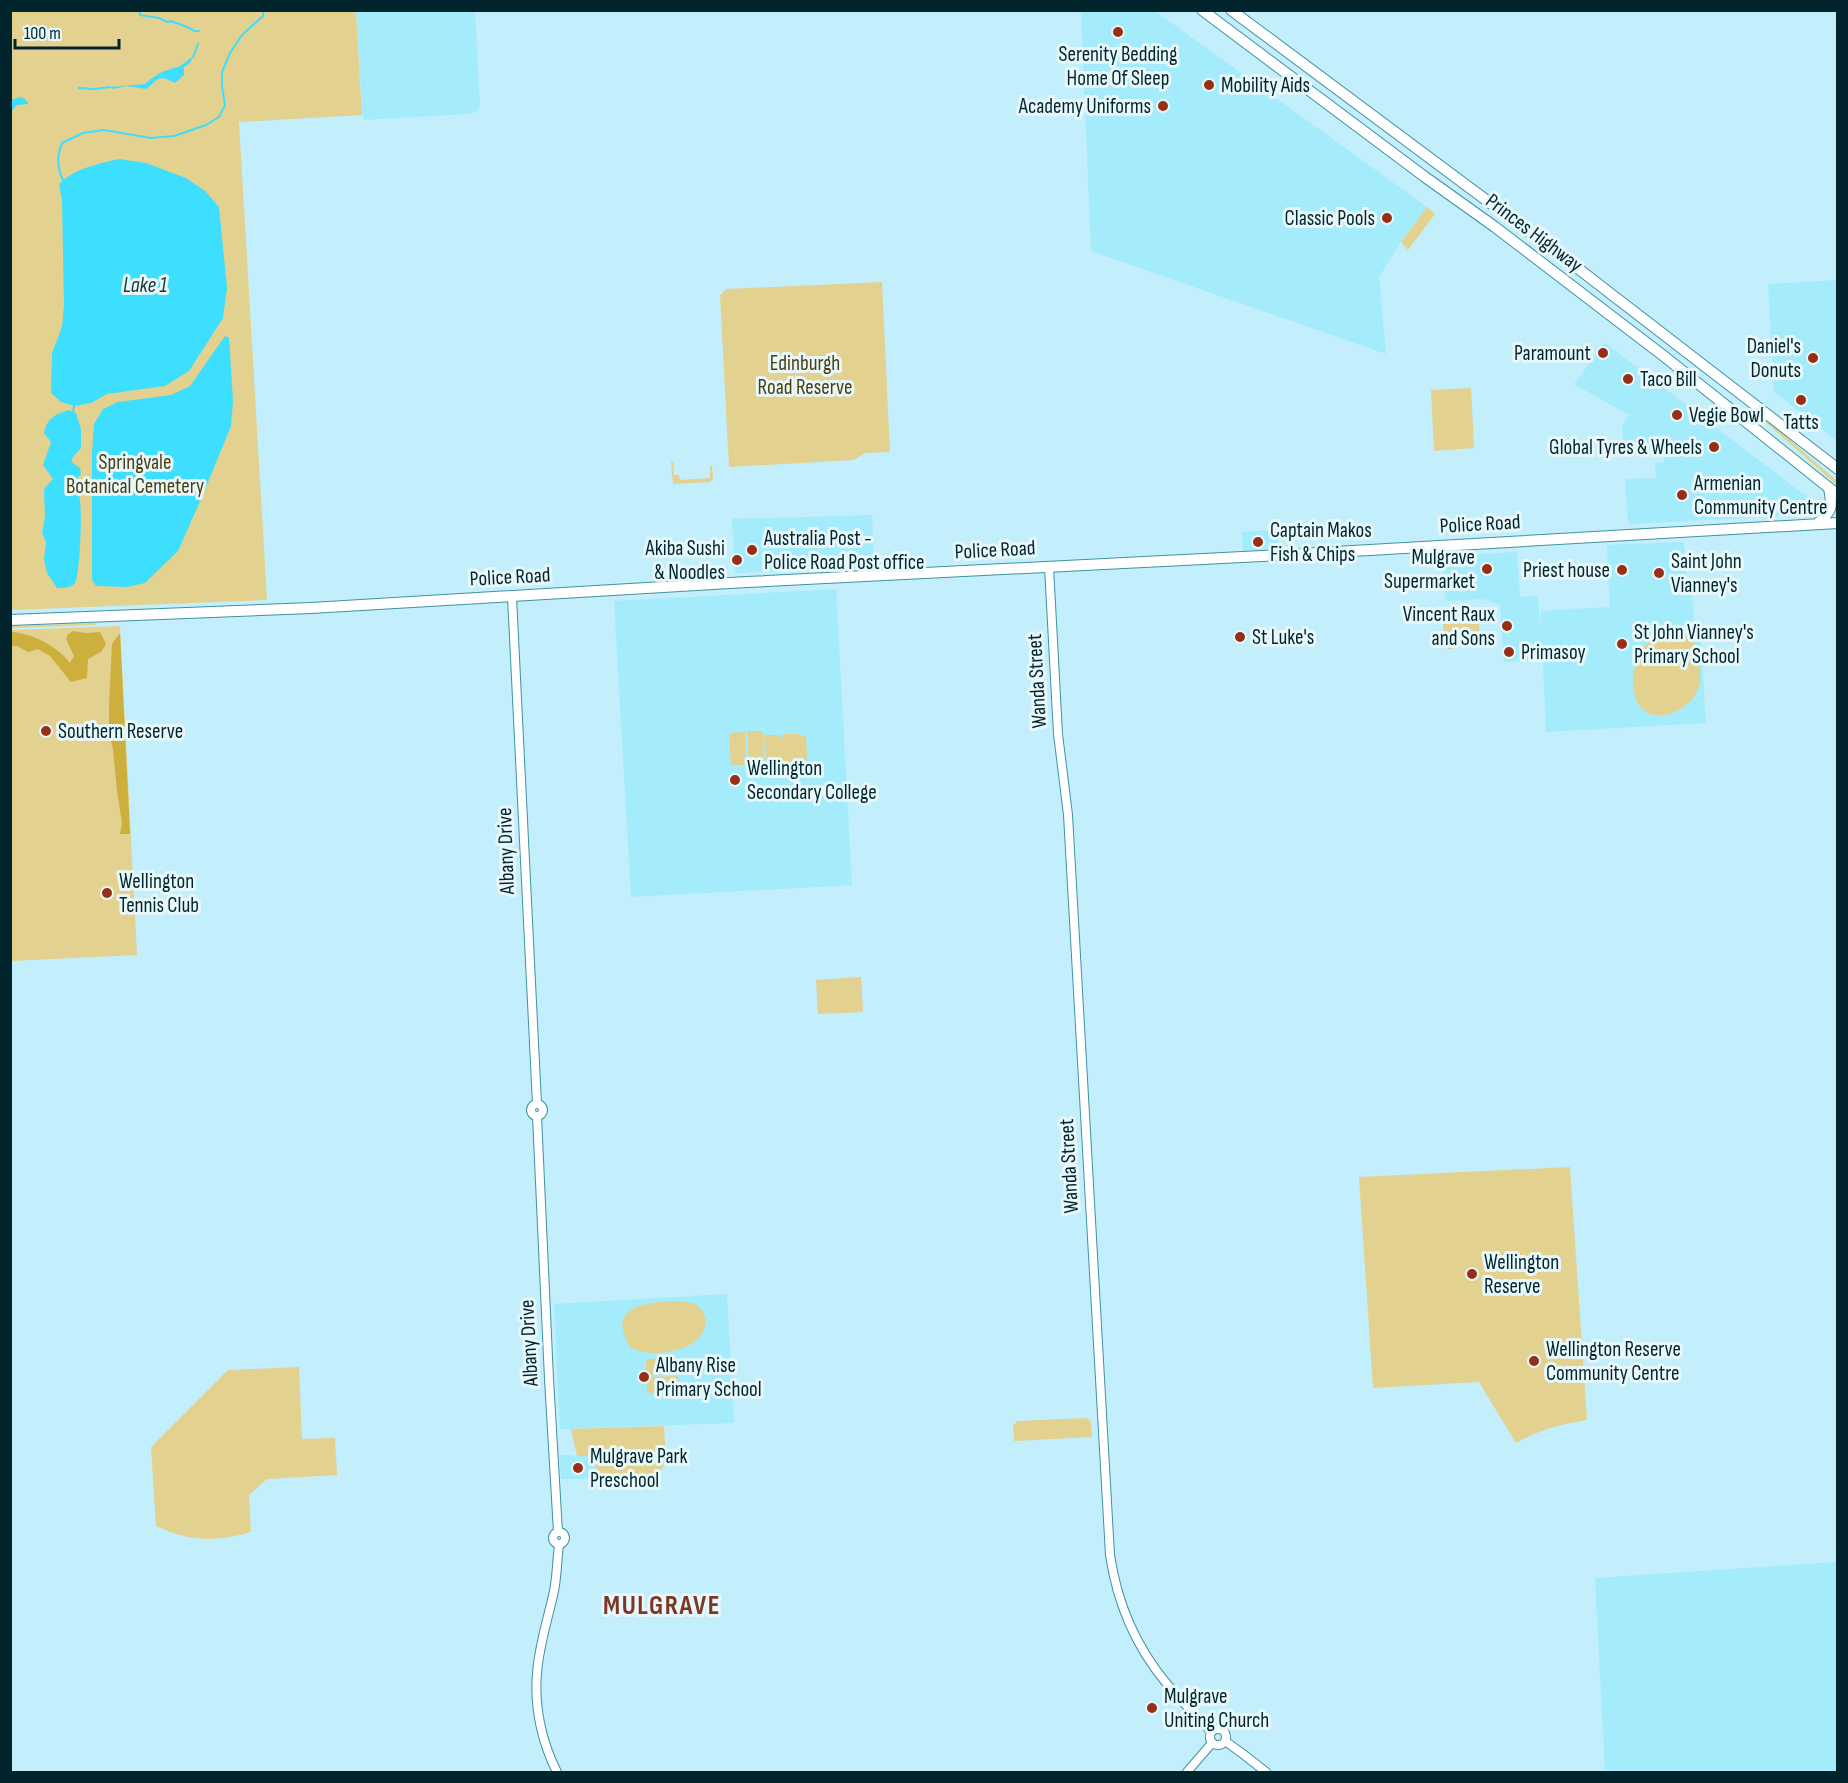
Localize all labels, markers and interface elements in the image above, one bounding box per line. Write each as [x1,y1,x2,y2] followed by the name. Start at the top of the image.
[15,12,118,50] scale bar
[24,23,61,44] text: 100 m
[1111,25,1125,39] marker: Serenity Bedding Home Of Sleep
[1059,42,1177,91] place label: Serenity Bedding Home Of Sleep
[1221,73,1310,98] place label: Mobility Aids
[1202,78,1216,92] marker: Mobility Aids
[1018,94,1151,119] place label: Academy Uniforms
[1156,99,1170,113] marker: Academy Uniforms
[1481,188,1587,278] street label: Princes Highway
[1285,206,1375,231] place label: Classic Pools
[1380,211,1394,225] marker: Classic Pools
[123,272,167,299] water label: Lake 1
[1747,334,1801,383] place label: Daniel's Donuts
[1514,341,1591,366] place label: Paramount
[1596,346,1610,360] marker: Paramount
[758,351,852,400] park label: Edinburgh Road Reserve
[1806,351,1820,365] marker: Daniel's Donuts
[1640,367,1697,392] place label: Taco Bill
[1621,372,1635,386] marker: Taco Bill
[1794,393,1808,407] marker: Tatts
[1689,403,1764,428] place label: Vegie Bowl
[1670,408,1684,422] marker: Vegie Bowl
[1783,410,1819,435] place label: Tatts
[1549,435,1702,460] place label: Global Tyres & Wheels
[1707,440,1721,454] marker: Global Tyres & Wheels
[66,450,204,499] park label: Springvale Botanical Cemetery
[1693,471,1827,520] place label: Armenian Community Centre
[1675,488,1689,502] marker: Armenian Community Centre
[1439,509,1521,539] street label: Police Road
[1270,518,1372,567] place label: Captain Makos Fish & Chips
[763,526,924,575] place label: Australia Post - Police Road Post office
[954,535,1036,565] street label: Police Road
[1251,535,1265,549] marker: Captain Makos Fish & Chips
[644,536,725,585] place label: Akiba Sushi & Noodles
[745,543,759,557] marker: Australia Post - Police Road Post office
[1384,545,1475,594] place label: Mulgrave Supermarket
[1671,549,1742,598] place label: Saint John Vianney's
[730,553,744,567] marker: Akiba Sushi & Noodles
[1523,558,1610,583] place label: Priest house
[469,562,551,592] street label: Police Road
[1480,562,1494,576] marker: Mulgrave Supermarket
[1615,563,1629,577] marker: Priest house
[1652,566,1666,580] marker: Saint John Vianney's
[1403,602,1495,651] place label: Vincent Raux and Sons
[1500,619,1514,633] marker: Vincent Raux and Sons
[1634,620,1754,669] place label: St John Vianney's Primary School
[1252,625,1314,650] place label: St Luke's
[1233,630,1247,644] marker: St Luke's
[1022,633,1052,729] street label: Wanda Street
[1615,637,1629,651] marker: St John Vianney's Primary School
[1521,640,1586,665] place label: Primasoy
[1502,645,1516,659] marker: Primasoy
[58,719,183,744] place label: Southern Reserve
[39,724,53,738] marker: Southern Reserve
[747,756,877,805] place label: Wellington Secondary College
[728,773,742,787] marker: Wellington Secondary College
[492,807,520,896] street label: Albany Drive
[119,869,199,918] place label: Wellington Tennis Club
[100,886,114,900] marker: Wellington Tennis Club
[1054,1118,1084,1214] street label: Wanda Street
[1484,1250,1559,1299] place label: Wellington Reserve
[1465,1267,1479,1281] marker: Wellington Reserve
[514,1299,544,1388] street label: Albany Drive
[1546,1337,1681,1386] place label: Wellington Reserve Community Centre
[655,1353,762,1402] place label: Albany Rise Primary School
[1527,1354,1541,1368] marker: Wellington Reserve Community Centre
[637,1370,651,1384] marker: Albany Rise Primary School
[590,1444,688,1493] place label: Mulgrave Park Preschool
[571,1461,585,1475] marker: Mulgrave Park Preschool
[603,1590,721,1622] district label: MULGRAVE
[1164,1684,1269,1733] place label: Mulgrave Uniting Church
[1145,1701,1159,1715] marker: Mulgrave Uniting Church

